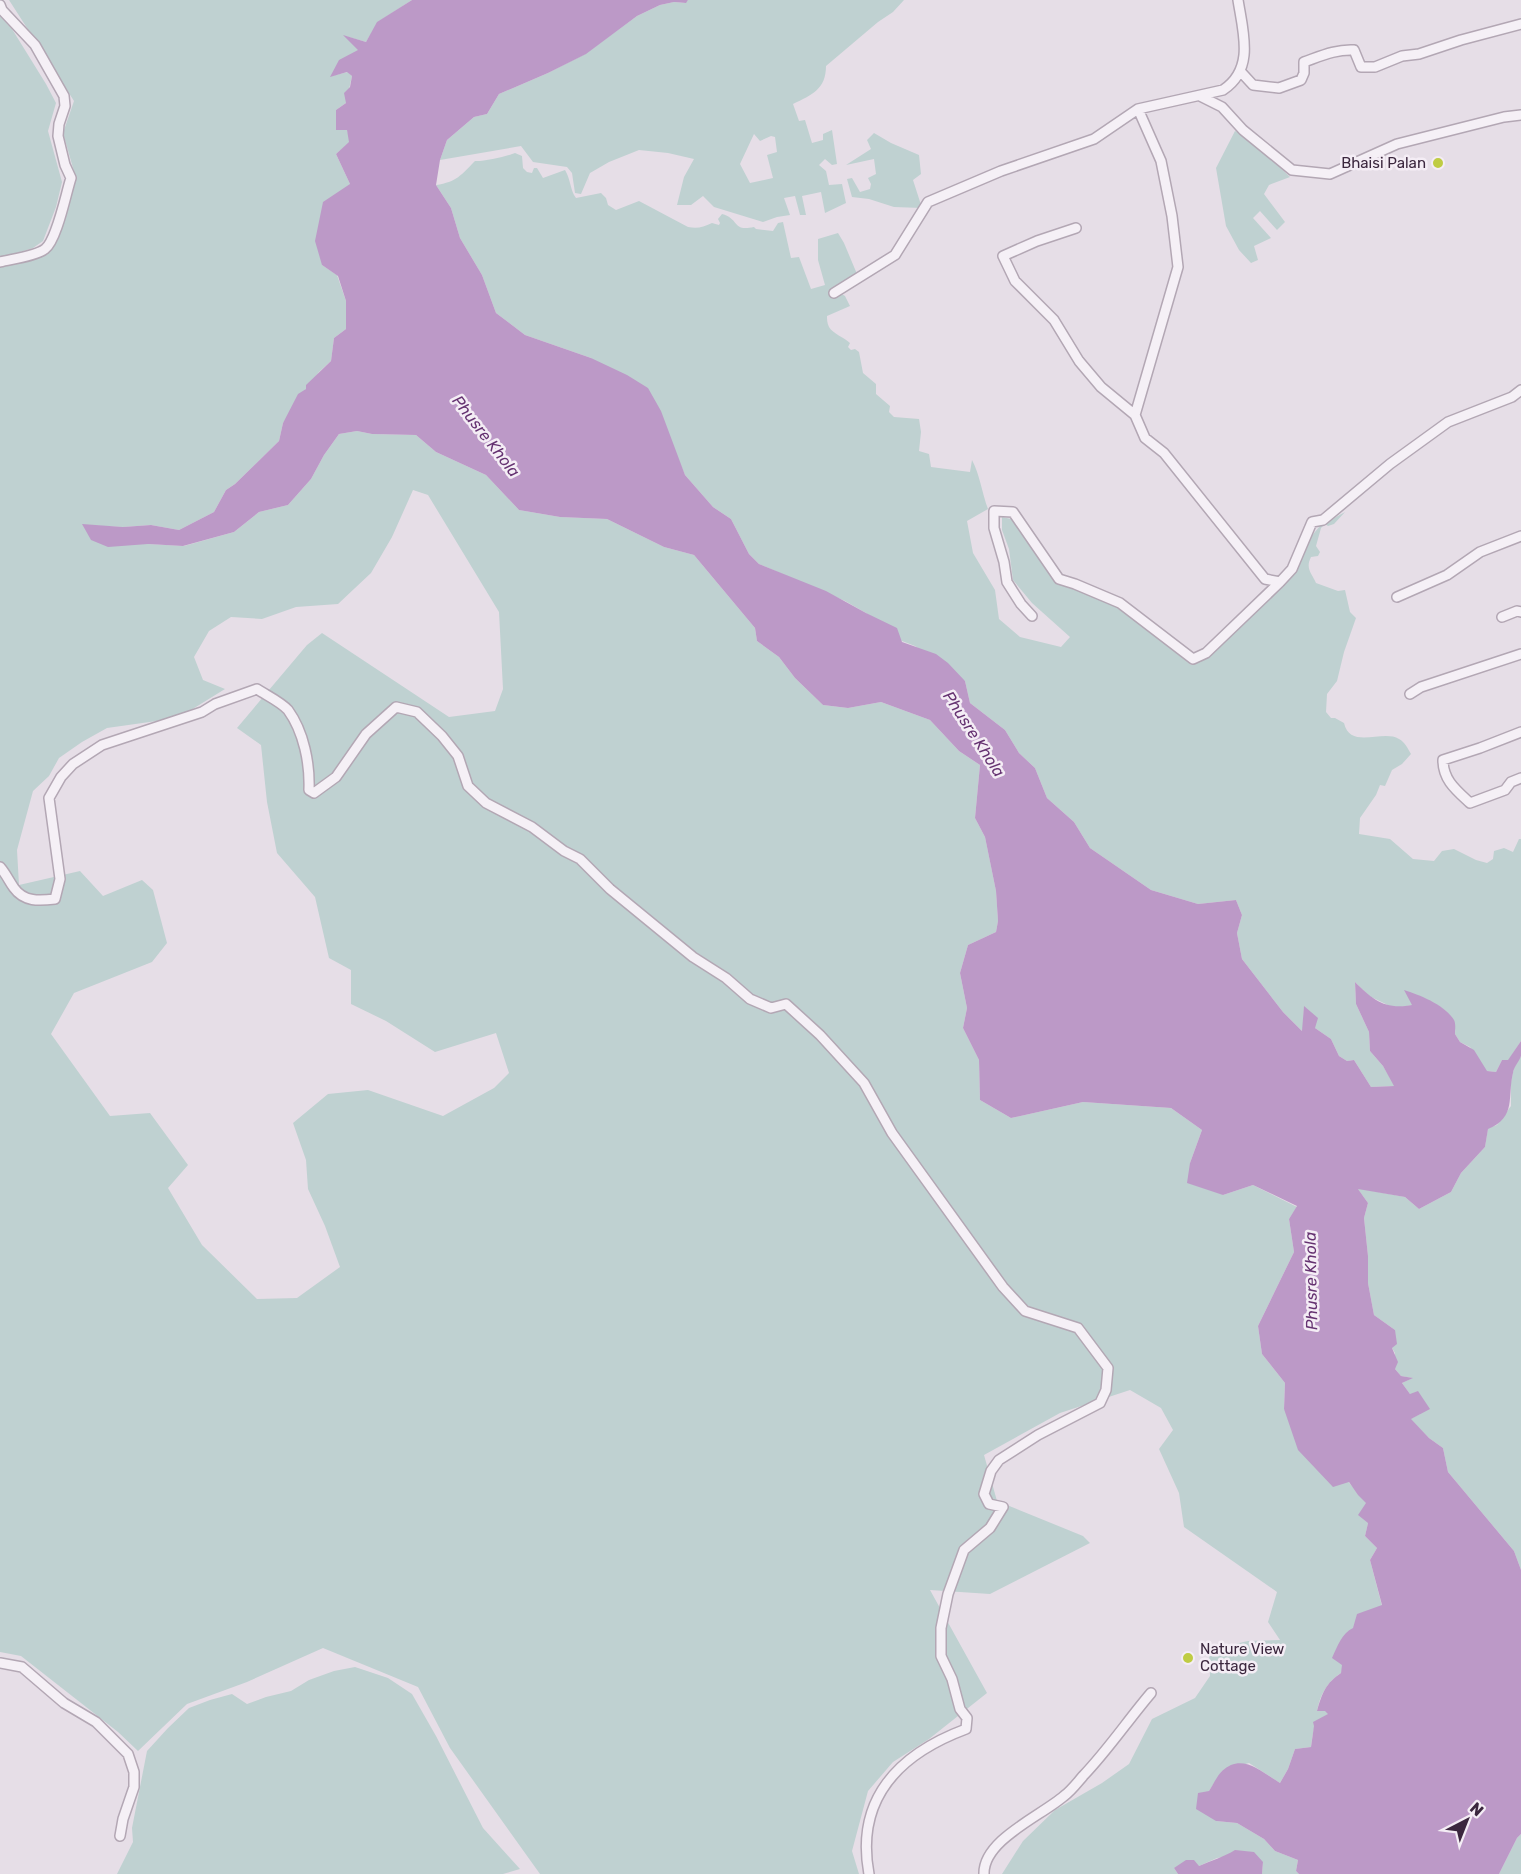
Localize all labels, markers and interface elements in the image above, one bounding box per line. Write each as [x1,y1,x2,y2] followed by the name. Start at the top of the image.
[1341,154,1426,172] place label: Bhaisi Palan
[1431,156,1445,170] marker: Bhaisi Palan
[448,391,524,481] water label: Phusre Khola
[939,688,1009,780] water label: Phusre Khola
[1301,1232,1321,1330] water label: Phusre Khola
[1200,1640,1284,1675] place label: Nature View Cottage
[1181,1651,1195,1665] marker: Nature View Cottage
[1437,1790,1497,1850] north arrow
[1466,1798,1487,1820] text: N

